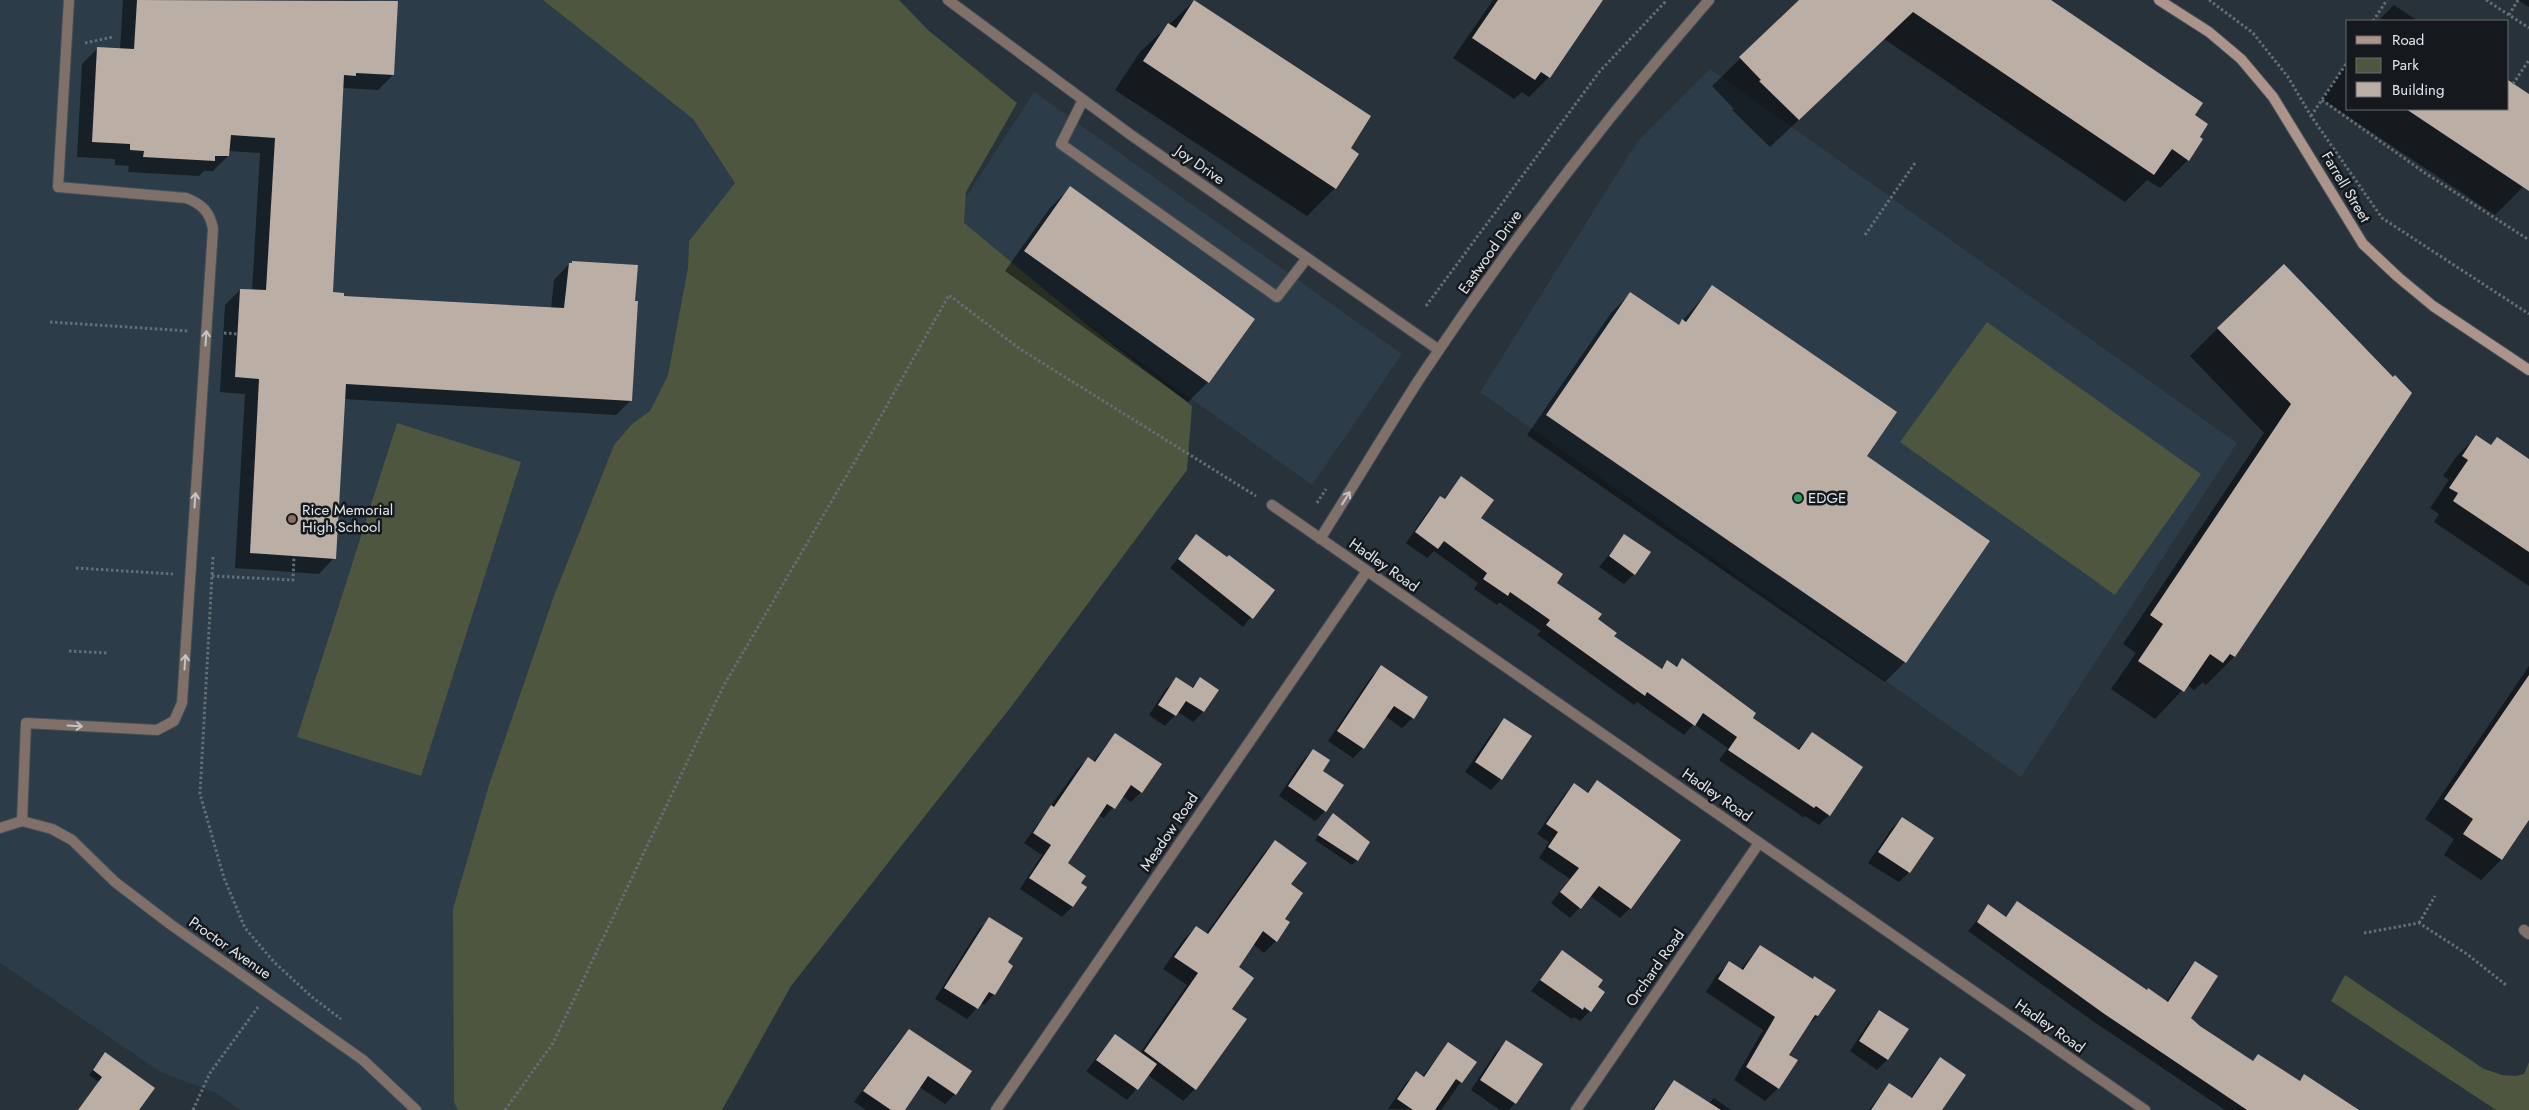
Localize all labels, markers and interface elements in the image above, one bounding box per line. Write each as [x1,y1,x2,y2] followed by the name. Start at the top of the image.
[2346,20,2509,110] legend
[2392,29,2424,51] text: Road
[2392,54,2419,76] text: Park
[2392,79,2444,101] text: Building
[1169,139,1229,190] street label: Joy Drive
[2316,147,2376,227] street label: Farrell Street
[1453,205,1527,298] street label: Eastwood Drive
[201,330,210,346] one-way arrow
[1808,487,1846,509] place label: EDGE
[1342,491,1352,505] one-way arrow
[191,492,200,508] one-way arrow
[1792,492,1804,504] marker: EDGE
[302,499,393,538] place label: Rice Memorial High School
[286,513,298,525] marker: Rice Memorial High School
[1345,533,1423,597] street label: Hadley Road
[180,655,189,671] one-way arrow
[66,721,82,730] one-way arrow
[1678,763,1756,827] street label: Hadley Road
[1135,788,1203,876] street label: Meadow Road
[184,911,276,985] street label: Proctor Avenue
[1620,925,1690,1011] street label: Orchard Road
[2011,994,2089,1058] street label: Hadley Road

